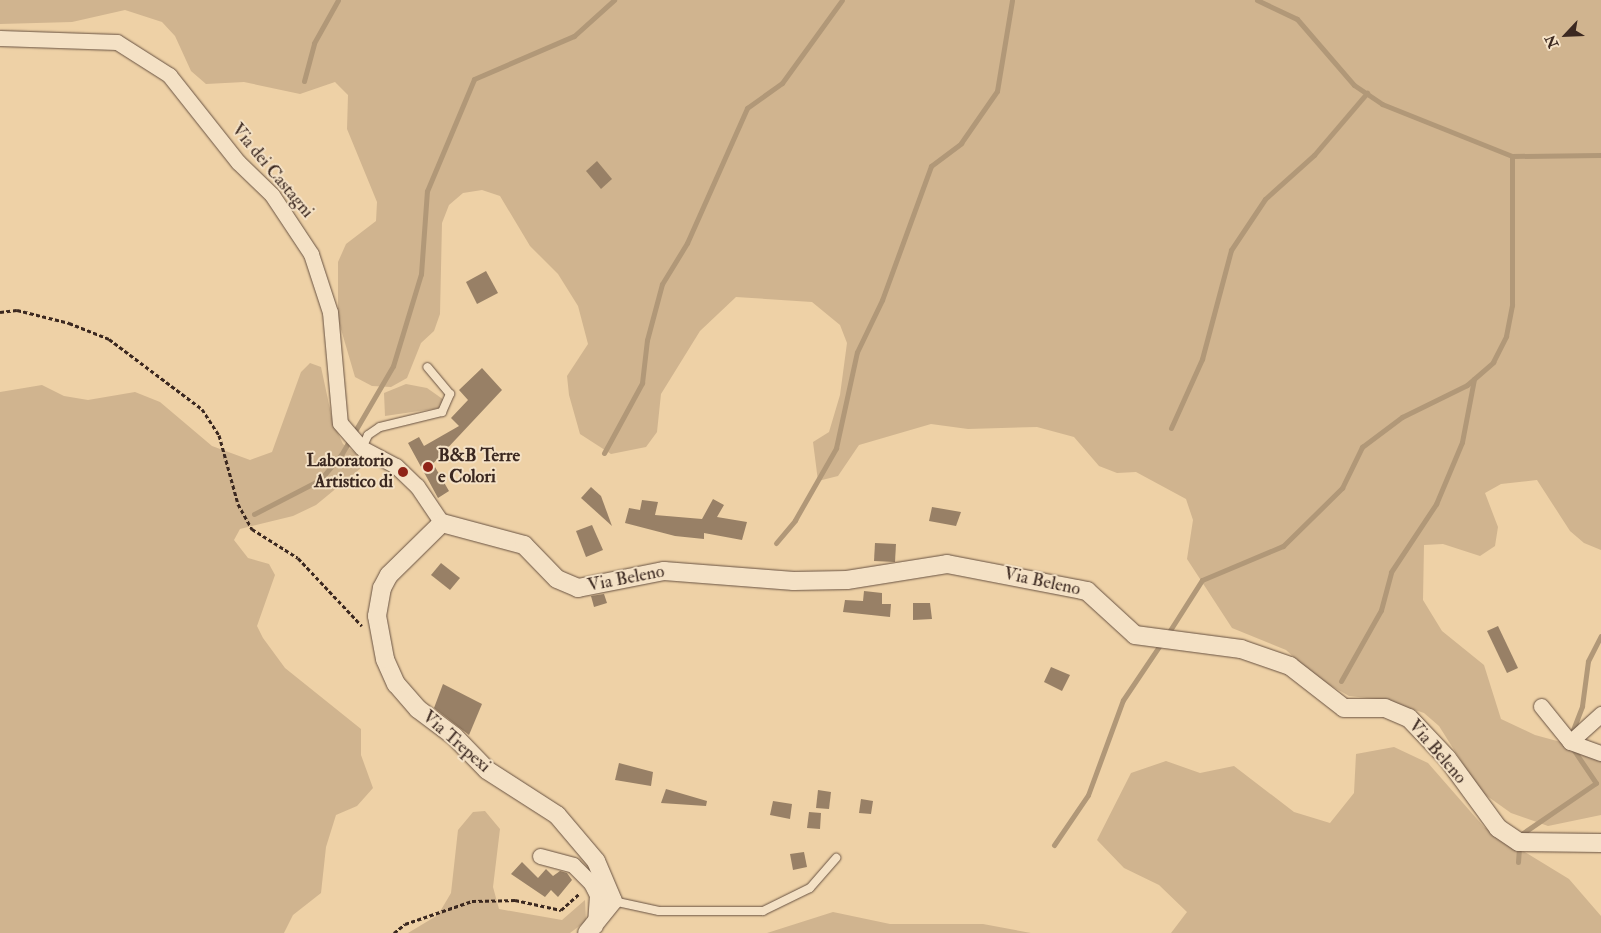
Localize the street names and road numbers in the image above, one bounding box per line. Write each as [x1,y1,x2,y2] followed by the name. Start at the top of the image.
[226,119,318,223] street label: Via dei Castagni
[586,561,666,597] street label: Via Beleno
[1002,563,1082,601] street label: Via Beleno
[417,706,495,778] street label: Via Trepexi
[1403,716,1471,788] street label: Via Beleno

